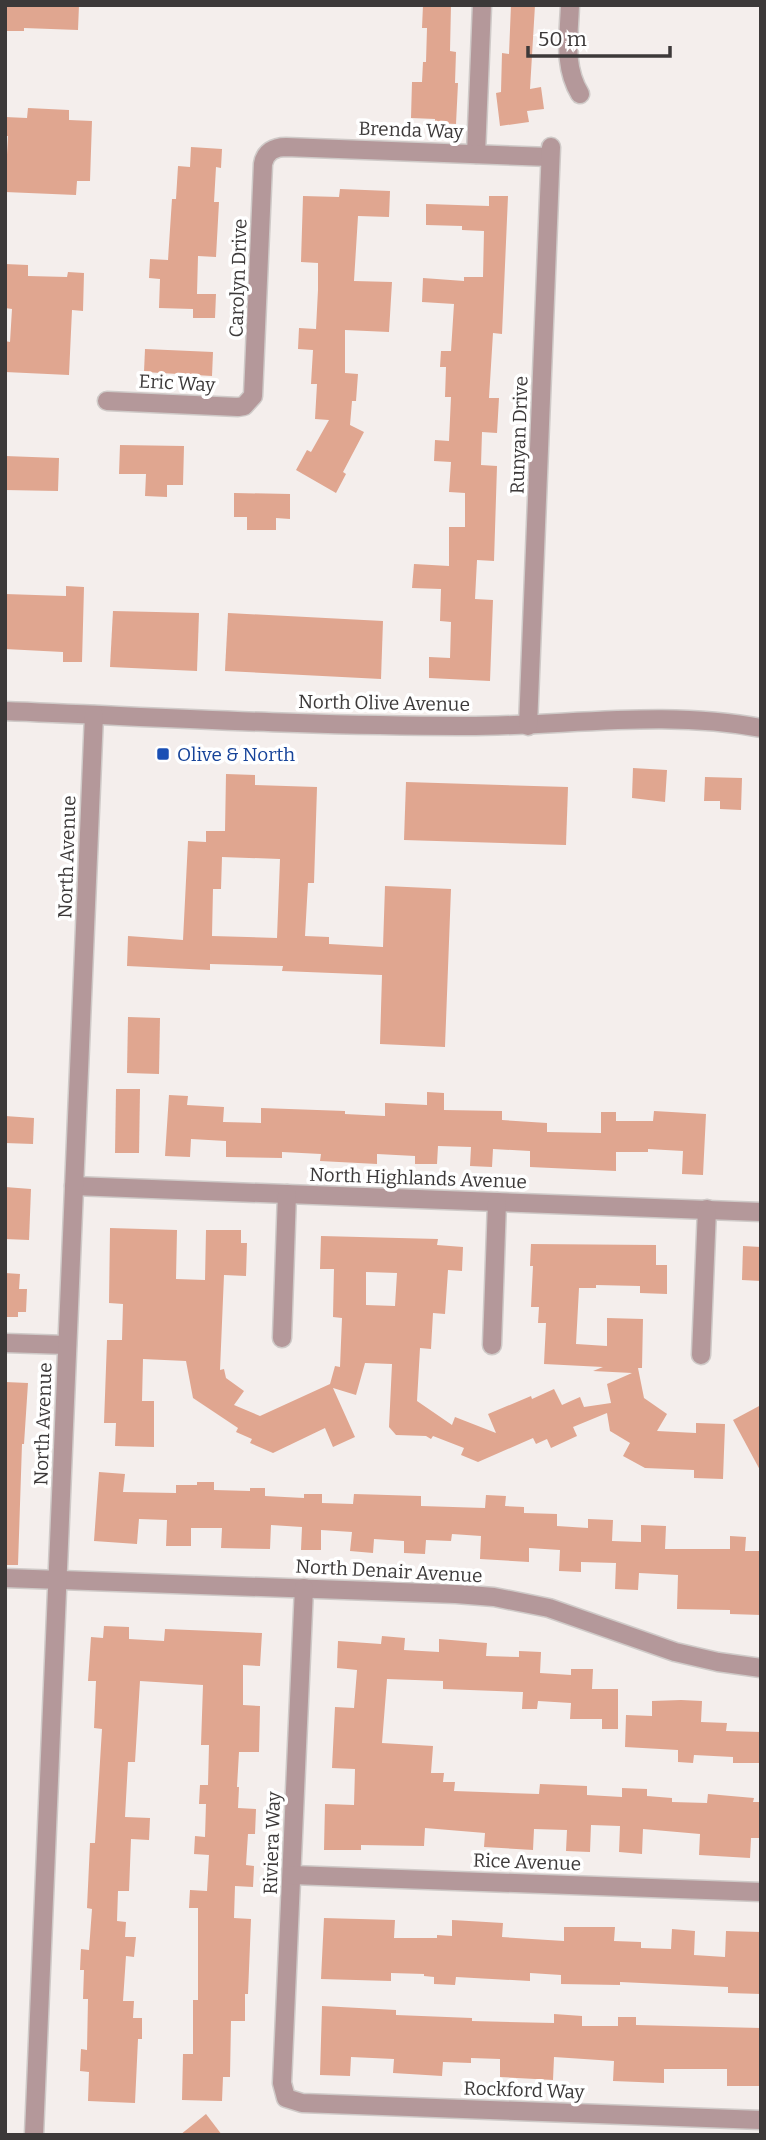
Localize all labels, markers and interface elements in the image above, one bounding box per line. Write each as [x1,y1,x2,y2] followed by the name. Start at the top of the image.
[528,14,670,58] scale bar
[538,26,587,52] text: 50 m
[358,117,465,143] street label: Brenda Way
[224,218,252,338] street label: Carolyn Drive
[138,370,217,397] street label: Eric Way
[505,376,533,494] street label: Runyan Drive
[298,690,470,716] street label: North Olive Avenue
[177,743,295,766] place label: Olive & North
[155,746,171,762] marker: Olive & North
[53,795,81,919] street label: North Avenue
[309,1163,527,1193] street label: North Highlands Avenue
[29,1362,57,1486] street label: North Avenue
[295,1555,483,1587] street label: North Denair Avenue
[259,1790,285,1895] street label: Riviera Way
[472,1849,582,1875] street label: Rice Avenue
[463,2076,586,2104] street label: Rockford Way

